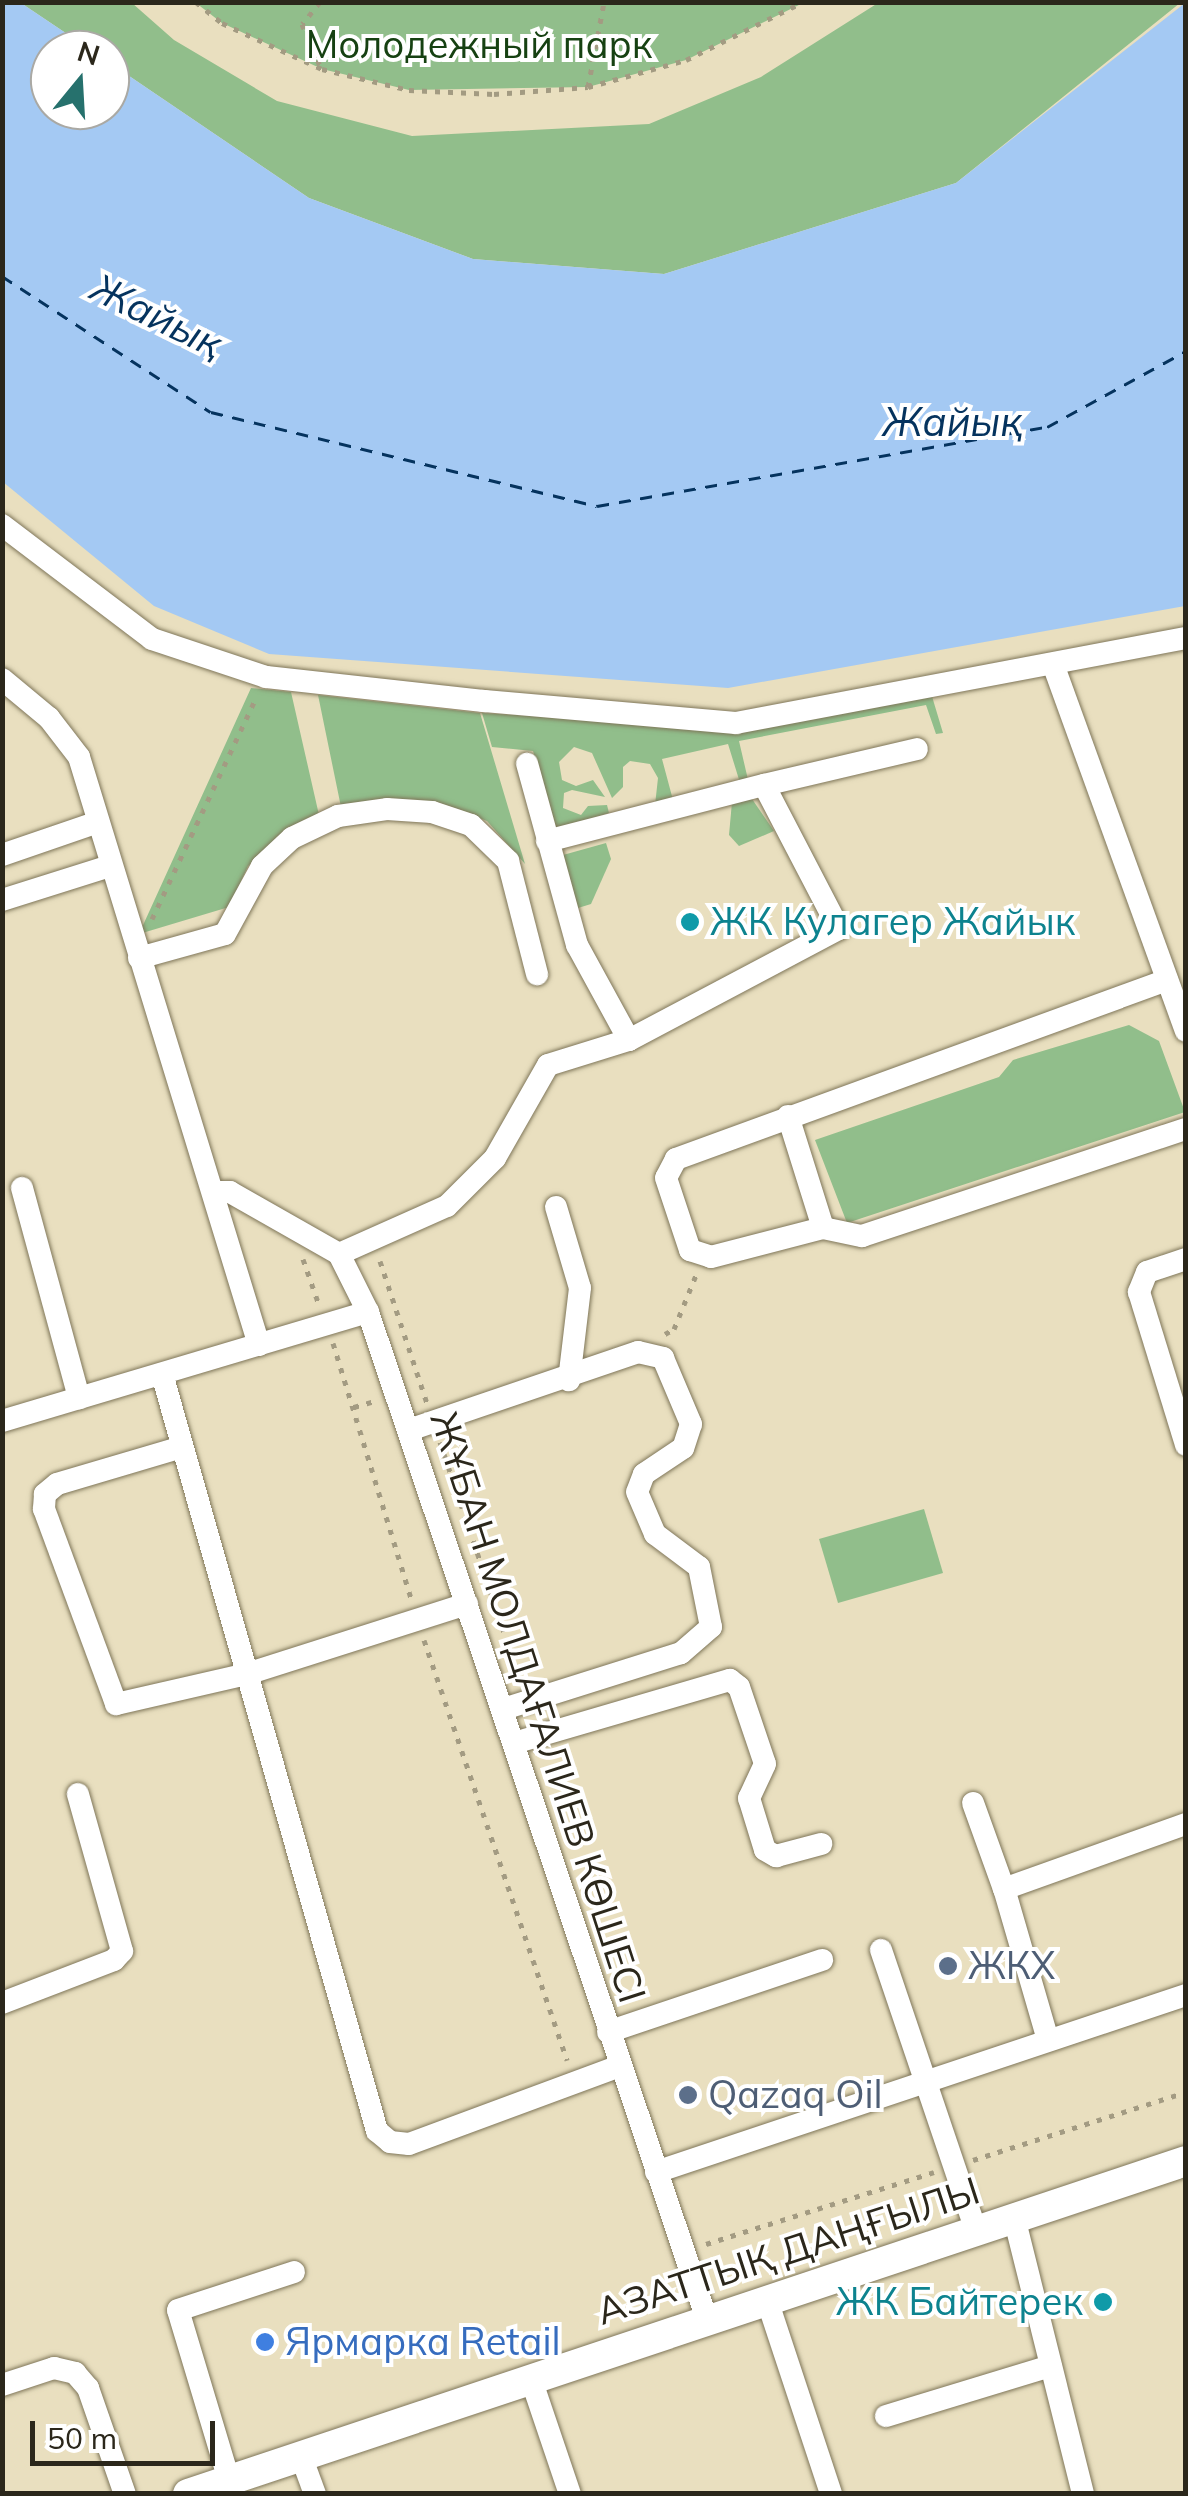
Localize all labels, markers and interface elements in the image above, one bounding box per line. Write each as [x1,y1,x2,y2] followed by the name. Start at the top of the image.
[306,22,652,68] park label: Молодежный парк
[30,30,130,130] north arrow
[73,33,104,73] text: N
[84,263,232,367] water label: Жайық
[882,397,1024,445] water label: Жайық
[710,899,1075,945] place label: ЖК Кулагер Жайык
[679,911,701,933] marker: ЖК Кулагер Жайык
[421,1406,655,2008] street label: ЖҰБАН МОЛДАҒАЛИЕВ КӨШЕСІ
[968,1943,1055,1989] place label: ЖКХ
[937,1955,959,1977] marker: ЖКХ
[708,2072,883,2118] place label: Qazaq Oil
[677,2084,699,2106] marker: Qazaq Oil
[591,2168,985,2334] street label: АЗАТТЫҚ ДАҢҒЫЛЫ
[836,2279,1083,2325] place label: ЖК Байтерек
[1092,2291,1114,2313] marker: ЖК Байтерек
[285,2319,561,2365] place label: Ярмарка Retail
[254,2331,276,2353] marker: Ярмарка Retail
[35,2401,220,2463] scale bar
[47,2419,117,2457] text: 50 m

